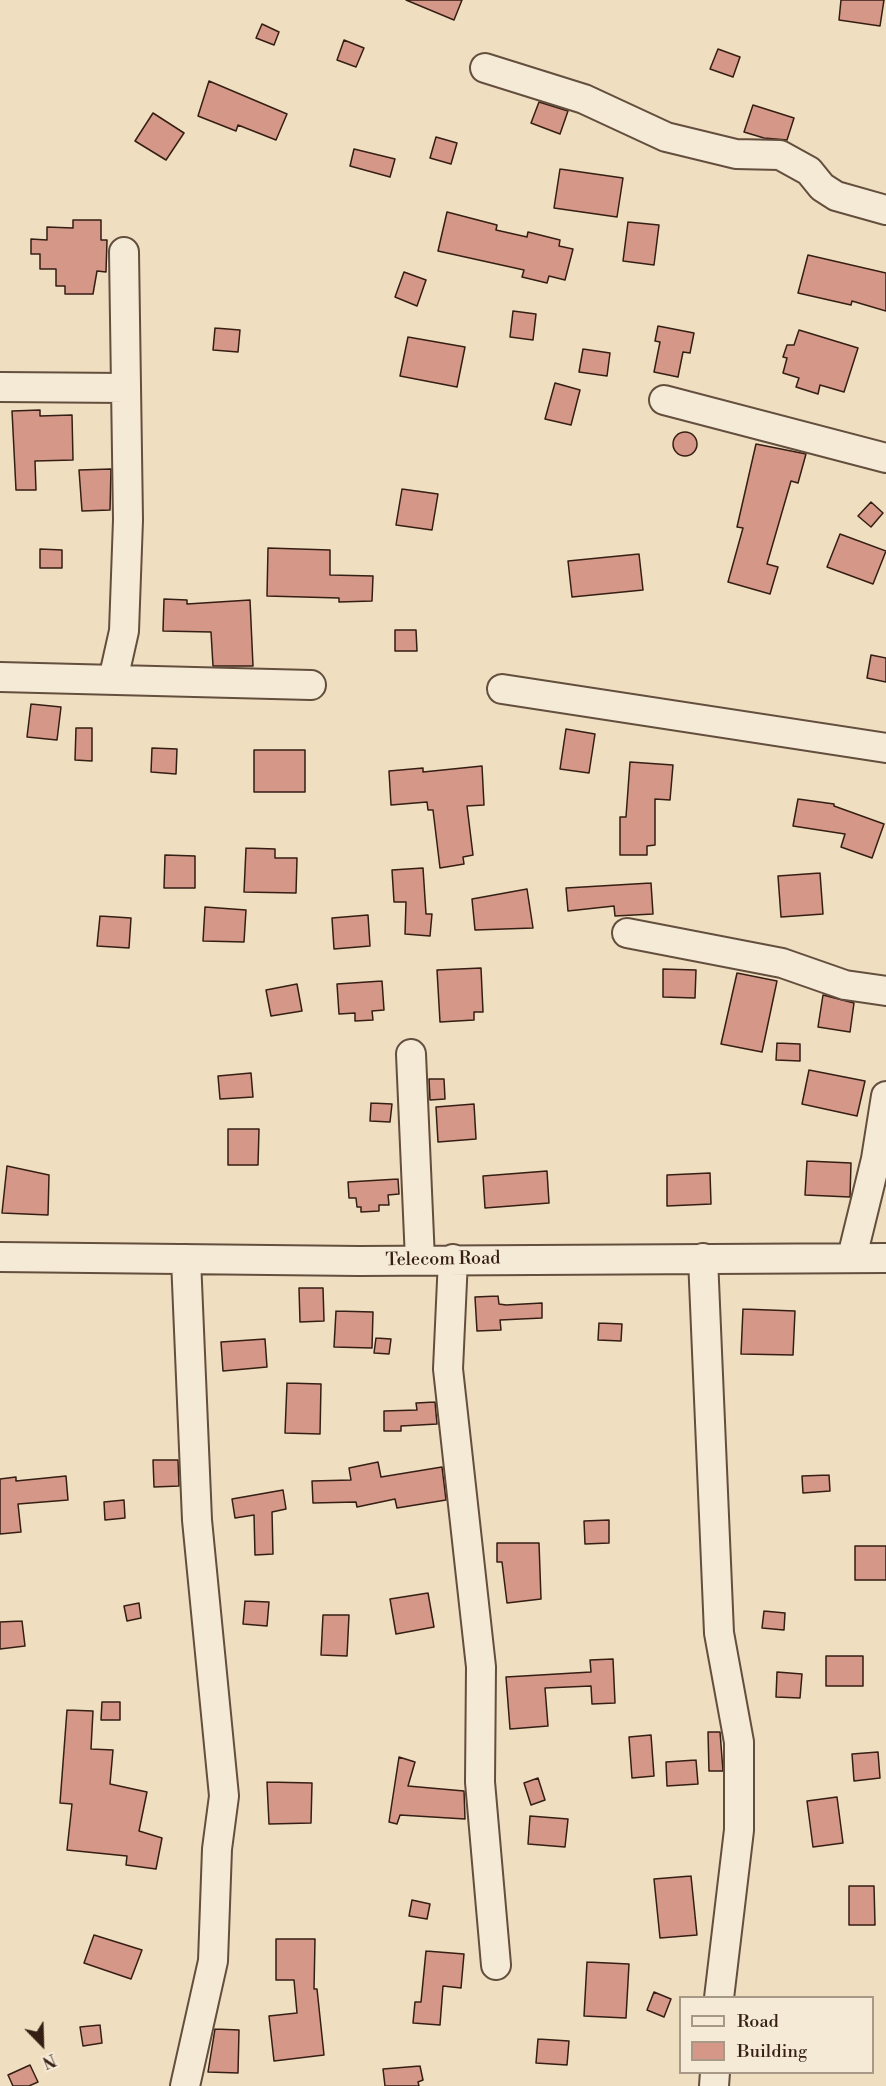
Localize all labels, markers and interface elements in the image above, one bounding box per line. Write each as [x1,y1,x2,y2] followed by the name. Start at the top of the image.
[385,1248,501,1272] street label: Telecom Road
[679,1996,874,2074] legend
[737,2010,779,2033] text: Road
[12,2014,72,2074] north arrow
[737,2040,807,2063] text: Building
[39,2049,59,2072] text: N

